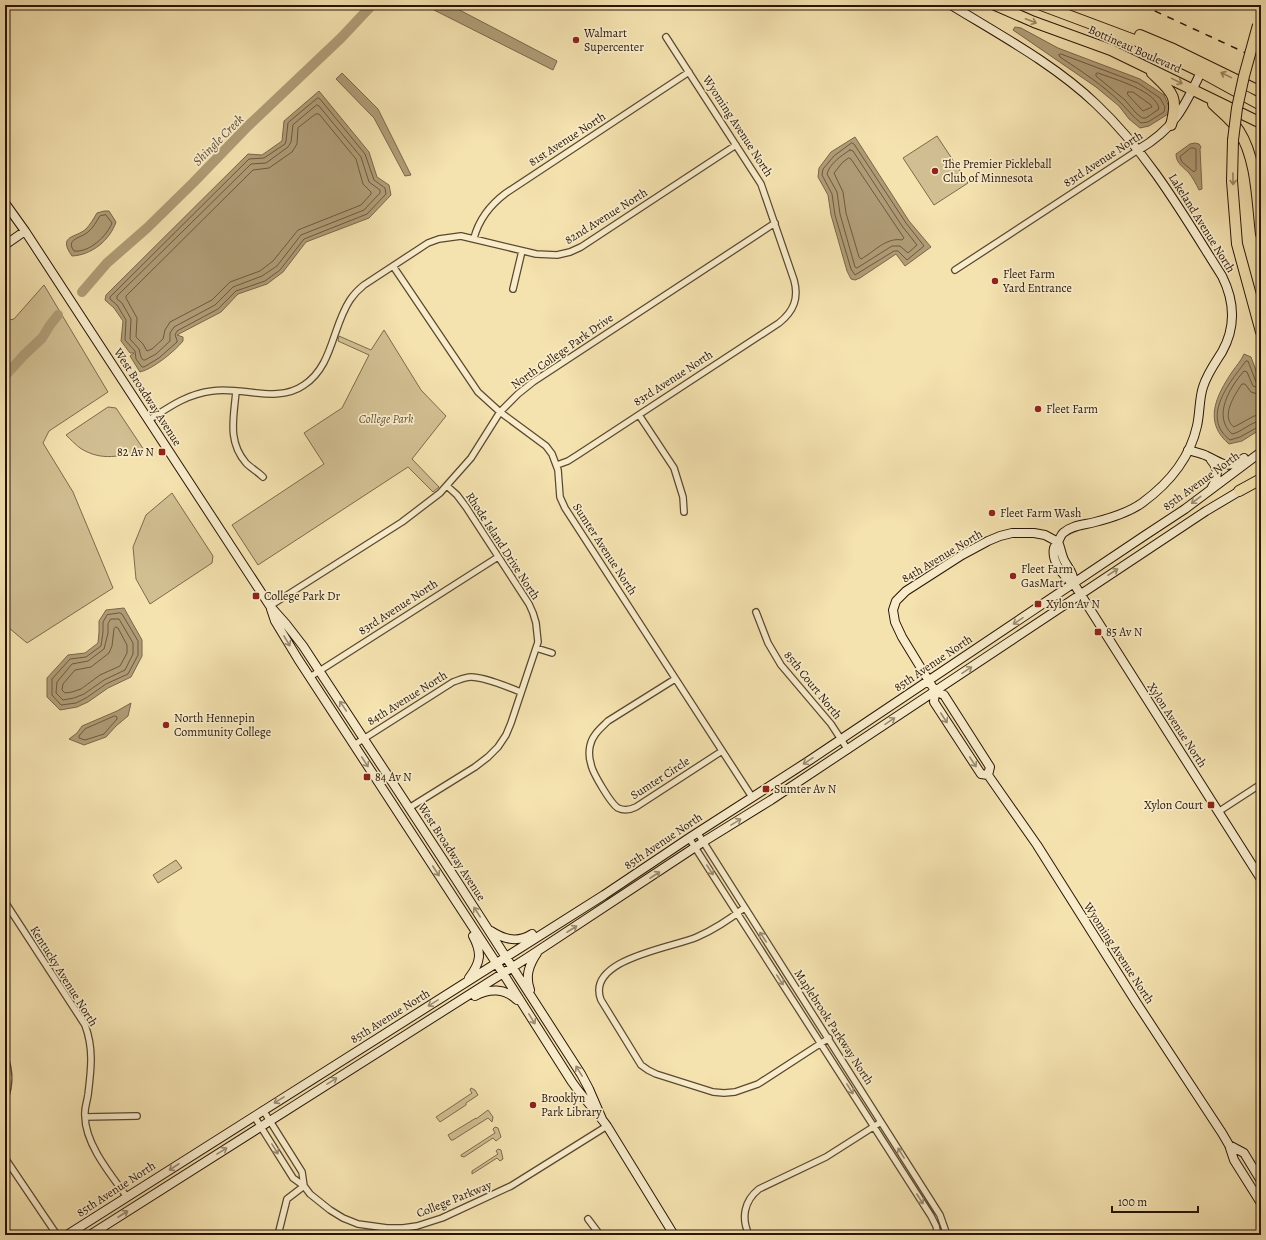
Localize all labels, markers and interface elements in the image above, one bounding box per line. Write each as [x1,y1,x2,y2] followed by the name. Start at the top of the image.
[1025,17,1037,25] one-way arrow
[1086,21,1185,77] street label: Bottineau Boulevard
[583,25,644,55] place label: Walmart Supercenter
[571,35,581,45] marker: Walmart Supercenter
[699,71,777,180] street label: Wyoming Avenue North
[1220,71,1232,78] one-way arrow
[1170,78,1182,86] one-way arrow
[526,108,609,170] street label: 81st Avenue North
[189,111,247,169] water label: Shingle Creek
[1060,127,1146,191] street label: 83rd Avenue North
[943,156,1052,186] place label: The Premier Pickleball Club of Minnesota
[930,166,940,176] marker: The Premier Pickleball Club of Minnesota
[1165,170,1239,276] street label: Lakeland Avenue North
[1229,172,1237,185] one-way arrow
[562,184,651,248] street label: 82nd Avenue North
[1002,266,1072,296] place label: Fleet Farm Yard Entrance
[990,276,1000,286] marker: Fleet Farm Yard Entrance
[508,310,616,392] street label: North College Park Drive
[110,344,186,449] street label: West Broadway Avenue
[630,346,716,410] street label: 83rd Avenue North
[1046,401,1098,417] place label: Fleet Farm
[1033,404,1043,414] marker: Fleet Farm
[359,411,414,427] park label: College Park
[117,444,154,460] place label: 82 Av N
[157,447,167,457] marker: 82 Av N
[1159,447,1243,514] street label: 85th Avenue North
[462,489,544,603] street label: Rhode Island Drive North
[1191,496,1202,505] one-way arrow
[569,500,641,599] street label: Sumter Avenue North
[1000,505,1082,521] place label: Fleet Farm Wash
[987,508,997,518] marker: Fleet Farm Wash
[899,525,986,586] street label: 84th Avenue North
[1021,561,1073,591] place label: Fleet Farm GasMart
[1107,568,1119,576] one-way arrow
[1008,571,1018,581] marker: Fleet Farm GasMart
[355,575,441,639] street label: 83rd Avenue North
[264,588,340,604] place label: College Park Dr
[251,591,261,601] marker: College Park Dr
[1046,596,1100,612] place label: Xylon Av N
[1033,599,1043,609] marker: Xylon Av N
[1013,617,1024,625] one-way arrow
[1106,624,1143,640] place label: 85 Av N
[1093,627,1103,637] marker: 85 Av N
[891,631,976,695] street label: 85th Avenue North
[283,635,291,646] one-way arrow
[780,647,846,723] street label: 85th Court North
[961,666,972,674] one-way arrow
[364,667,451,729] street label: 84th Avenue North
[1144,679,1211,771] street label: Xylon Avenue North
[339,701,347,712] one-way arrow
[174,710,271,740] place label: North Hennepin Community College
[941,712,949,724] one-way arrow
[885,717,896,725] one-way arrow
[161,720,171,730] marker: North Hennepin Community College
[627,753,693,803] street label: Sumter Circle
[361,756,369,767] one-way arrow
[969,756,977,767] one-way arrow
[803,757,814,765] one-way arrow
[375,769,412,785] place label: 84 Av N
[362,772,372,782] marker: 84 Av N
[774,781,837,797] place label: Sumter Av N
[761,784,771,794] marker: Sumter Av N
[1144,797,1203,813] place label: Xylon Court
[414,799,490,904] street label: West Broadway Avenue
[1206,800,1216,810] marker: Xylon Court
[621,809,706,873] street label: 85th Avenue North
[731,817,742,826] one-way arrow
[432,865,440,876] one-way arrow
[706,865,714,876] one-way arrow
[649,871,660,879] one-way arrow
[1080,898,1158,1007] street label: Wyoming Avenue North
[473,906,481,918] one-way arrow
[27,923,102,1030] street label: Kentucky Avenue North
[566,925,577,934] one-way arrow
[759,932,767,943] one-way arrow
[791,966,878,1088] street label: Maplebrook Parkway North
[776,974,784,985] one-way arrow
[347,985,433,1047] street label: 85th Avenue North
[427,999,439,1007] one-way arrow
[528,1014,536,1025] one-way arrow
[574,1065,582,1077] one-way arrow
[326,1077,338,1085] one-way arrow
[846,1083,854,1094] one-way arrow
[541,1090,602,1120] place label: Brooklyn Park Library
[274,1096,285,1104] one-way arrow
[528,1100,538,1110] marker: Brooklyn Park Library
[271,1143,279,1155] one-way arrow
[216,1147,227,1155] one-way arrow
[896,1147,904,1159] one-way arrow
[73,1157,159,1221] street label: 85th Avenue North
[168,1163,180,1171] one-way arrow
[414,1176,495,1221] street label: College Parkway
[1112,1188,1198,1214] scale bar
[917,1193,925,1205] one-way arrow
[1118,1194,1147,1210] text: 100 m
[117,1210,128,1218] one-way arrow

